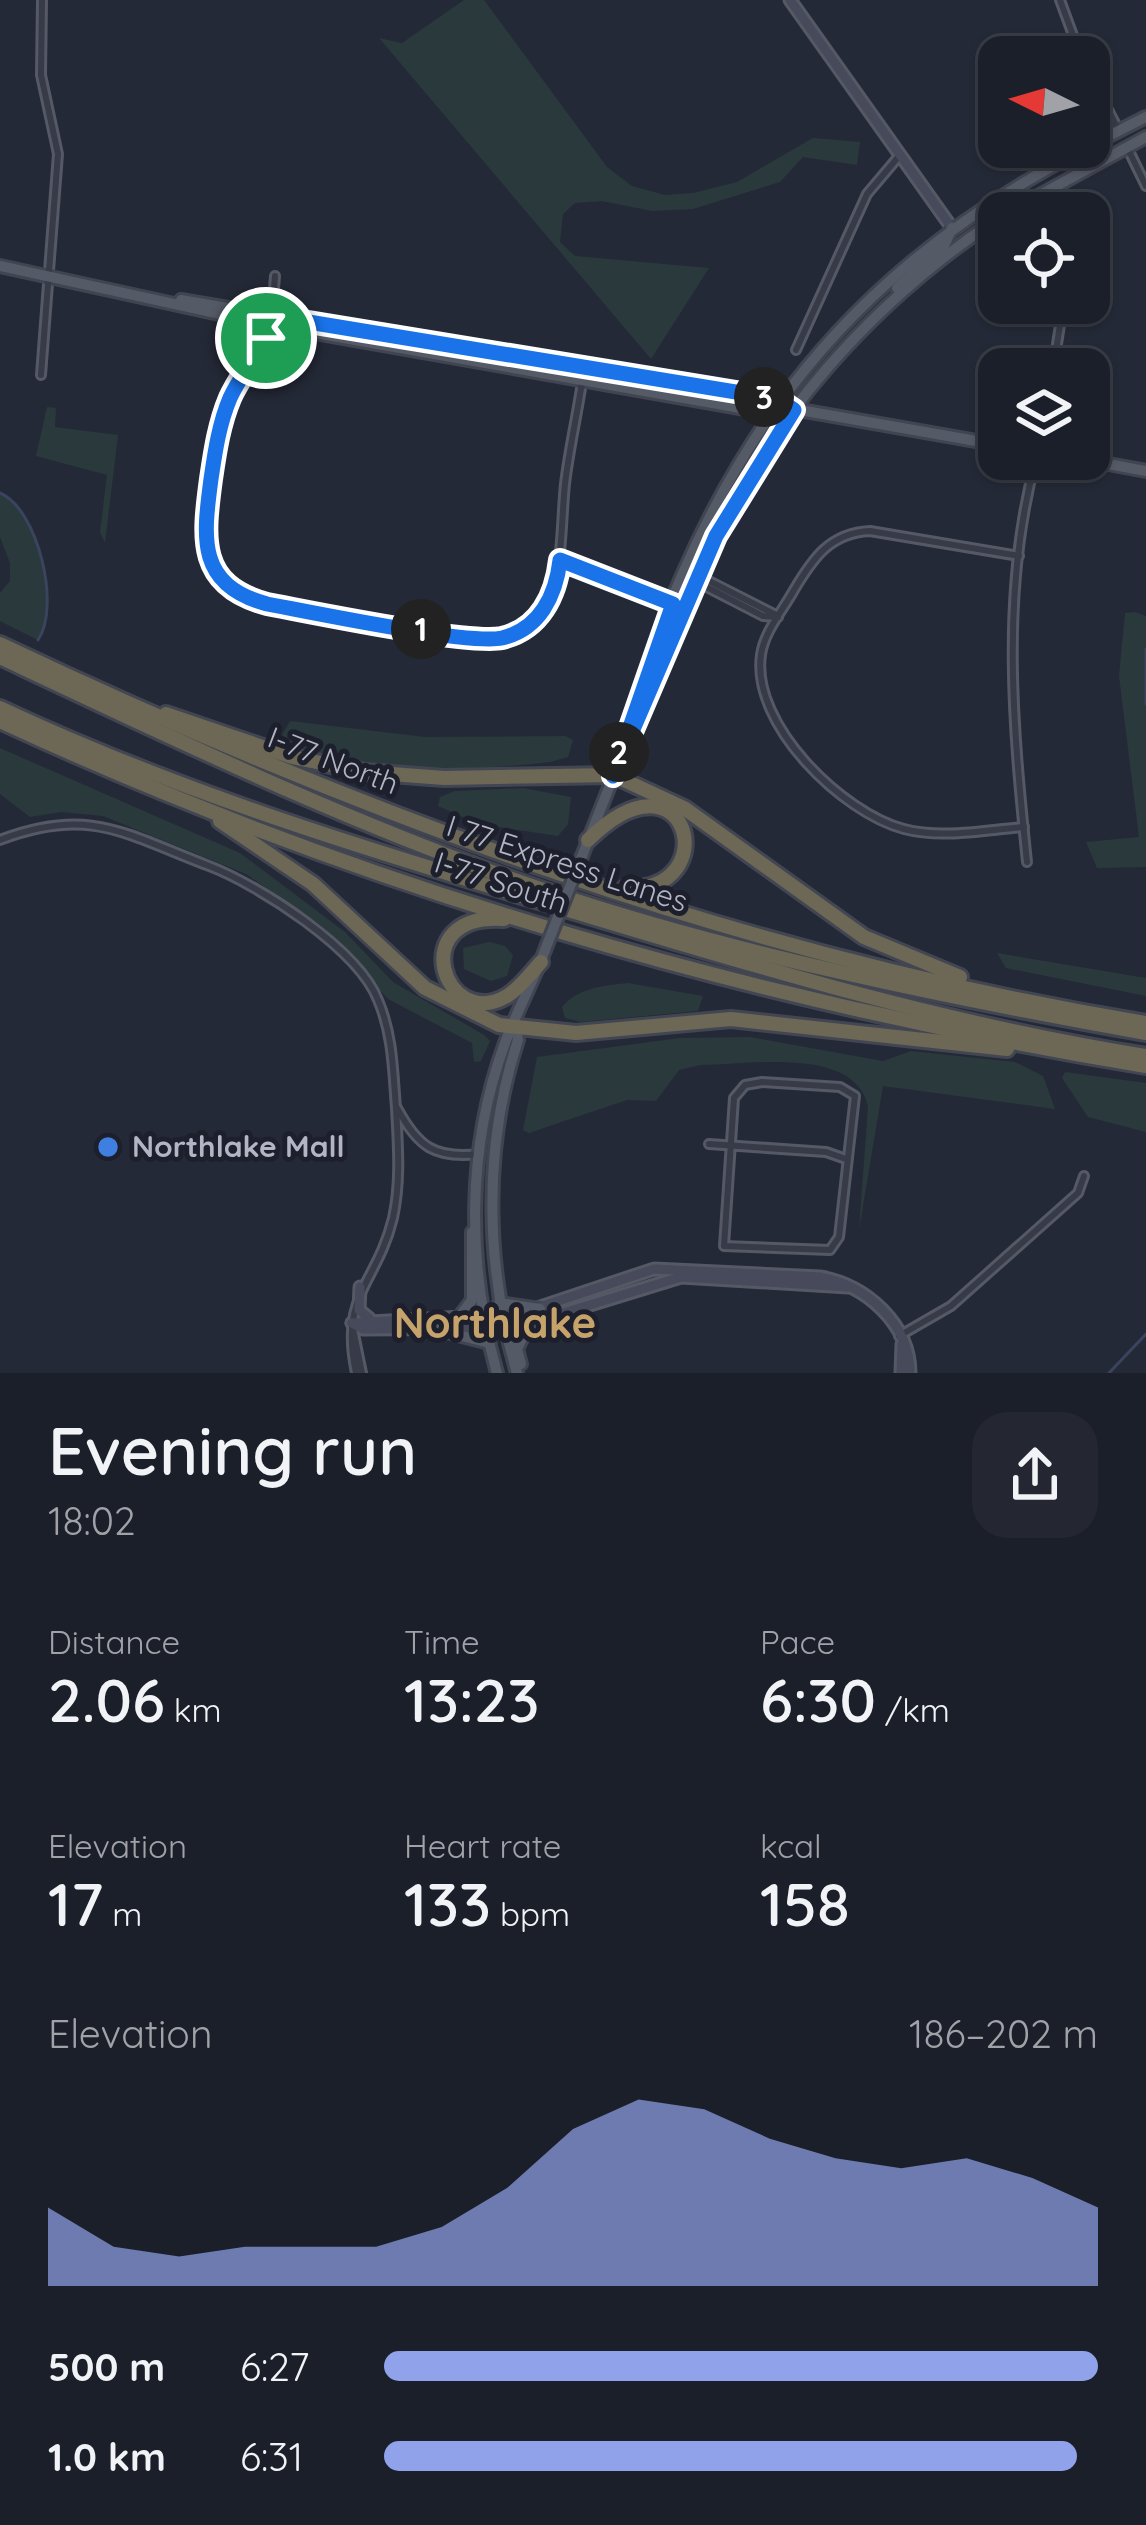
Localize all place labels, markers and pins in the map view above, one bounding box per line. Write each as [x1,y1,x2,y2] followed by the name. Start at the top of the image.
[215,287,317,389] pin
[734,367,794,427] pin: 3
[391,599,451,659] pin: 1
[589,722,649,782] pin: 2
[132,1127,345,1165] place label: Northlake Mall
[95,1134,121,1160] marker: Northlake Mall

